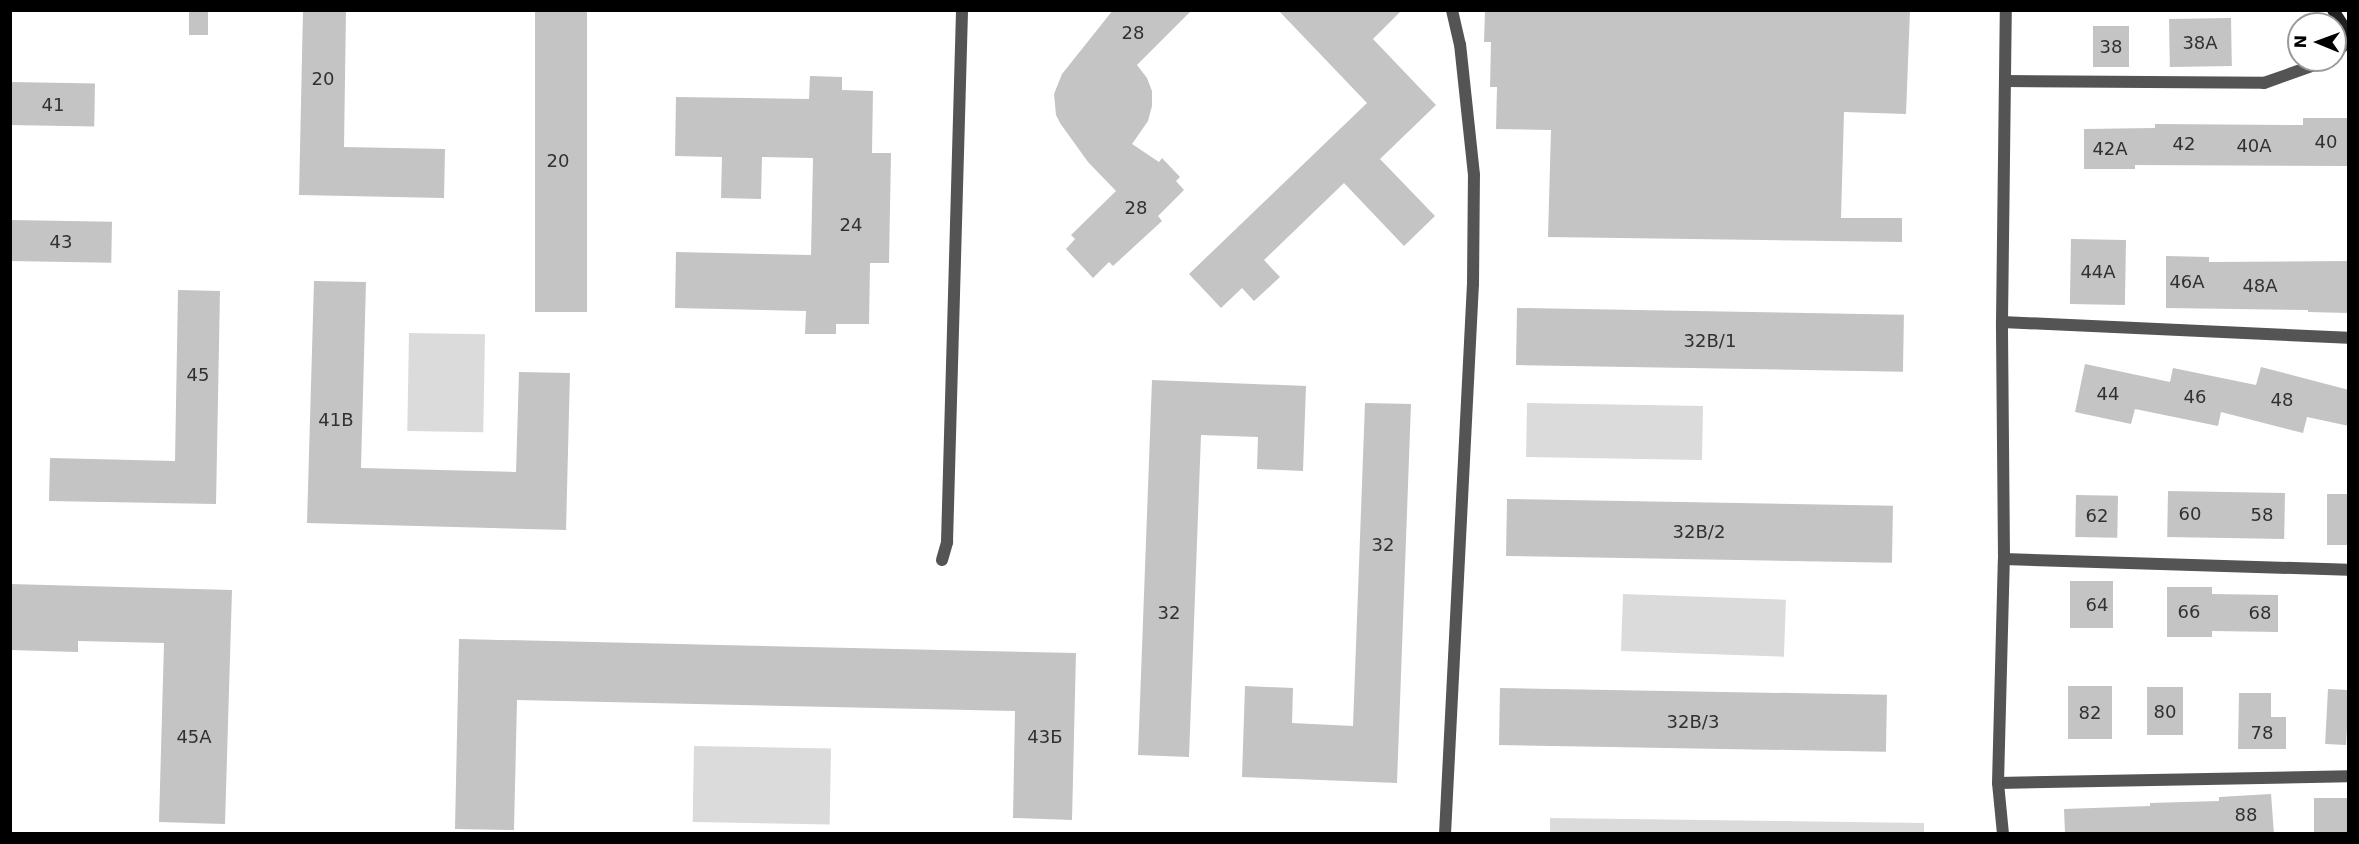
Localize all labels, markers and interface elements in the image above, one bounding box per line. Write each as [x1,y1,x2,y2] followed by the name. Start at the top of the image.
[2287,12,2347,72] north arrow
[1122,22,1144,44] house number: 28
[2182,32,2218,54] house number: 38А
[2291,35,2310,49] text: N
[2100,36,2122,58] house number: 38
[312,68,334,90] house number: 20
[42,94,64,116] house number: 41
[2315,131,2337,153] house number: 40
[2173,133,2195,155] house number: 42
[2236,135,2272,157] house number: 40А
[2092,138,2128,160] house number: 42А
[547,150,569,172] house number: 20
[1125,197,1147,219] house number: 28
[840,214,862,236] house number: 24
[50,231,72,253] house number: 43
[2080,261,2116,283] house number: 44А
[2169,271,2205,293] house number: 46А
[2242,275,2278,297] house number: 48А
[1684,330,1736,352] house number: 32В/1
[187,364,209,386] house number: 45
[2097,383,2119,405] house number: 44
[2184,386,2206,408] house number: 46
[2271,389,2293,411] house number: 48
[318,409,354,431] house number: 41В
[2179,503,2201,525] house number: 60
[2251,504,2273,526] house number: 58
[2086,505,2108,527] house number: 62
[1673,521,1725,543] house number: 32В/2
[1372,534,1394,556] house number: 32
[2086,594,2108,616] house number: 64
[2178,601,2200,623] house number: 66
[1158,602,1180,624] house number: 32
[2249,602,2271,624] house number: 68
[2154,701,2176,723] house number: 80
[2079,702,2101,724] house number: 82
[1667,711,1719,733] house number: 32В/3
[2251,722,2273,744] house number: 78
[176,726,212,748] house number: 45А
[1027,726,1063,748] house number: 43Б
[2235,804,2257,826] house number: 88

